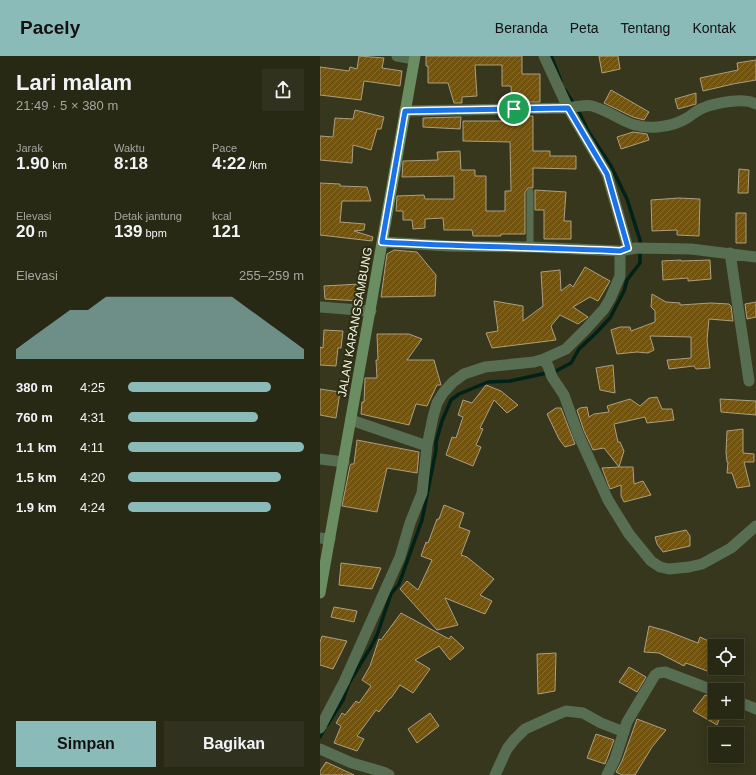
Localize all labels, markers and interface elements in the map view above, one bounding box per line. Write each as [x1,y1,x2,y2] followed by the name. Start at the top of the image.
[20,17,80,38] text: Pacely
[495,20,548,36] text: Beranda
[570,20,599,36] text: Peta
[621,20,670,36] text: Tentang
[692,20,736,36] text: Kontak
[262,69,304,111] button: share
[16,70,132,95] text: Lari malam
[497,92,531,126] pin
[16,98,118,113] text: 21:49 · 5 × 380 m
[503,98,525,120] icon: arrive
[16,142,43,154] text: Jarak
[114,142,145,154] text: Waktu
[212,142,237,154] text: Pace
[16,154,49,173] text: 1.90
[114,154,148,173] text: 8:18
[212,154,246,173] text: 4:22
[49,159,67,171] text: km
[246,159,267,171] text: /km
[16,210,51,222] text: Elevasi
[114,210,182,222] text: Detak jantung
[212,210,232,222] text: kcal
[16,222,35,241] text: 20
[114,222,142,241] text: 139
[212,222,240,241] text: 121
[35,227,47,239] text: m
[142,227,167,239] text: bpm
[335,246,375,398] street label: JALAN KARANGSAMBUNG
[16,268,58,283] text: Elevasi
[239,268,304,283] text: 255–259 m
[16,380,53,395] text: 380 m
[80,380,105,395] text: 4:25
[16,410,53,425] text: 760 m
[80,410,105,425] text: 4:31
[16,440,56,455] text: 1.1 km
[80,440,104,455] text: 4:11
[16,470,56,485] text: 1.5 km
[80,470,105,485] text: 4:20
[16,500,56,515] text: 1.9 km
[80,500,105,515] text: 4:24
[708,639,744,763] map controls
[708,639,744,675] button: locate
[708,683,744,719] button: +
[16,721,156,767] button: Simpan
[164,721,304,767] button: Bagikan
[708,727,744,763] button: −

